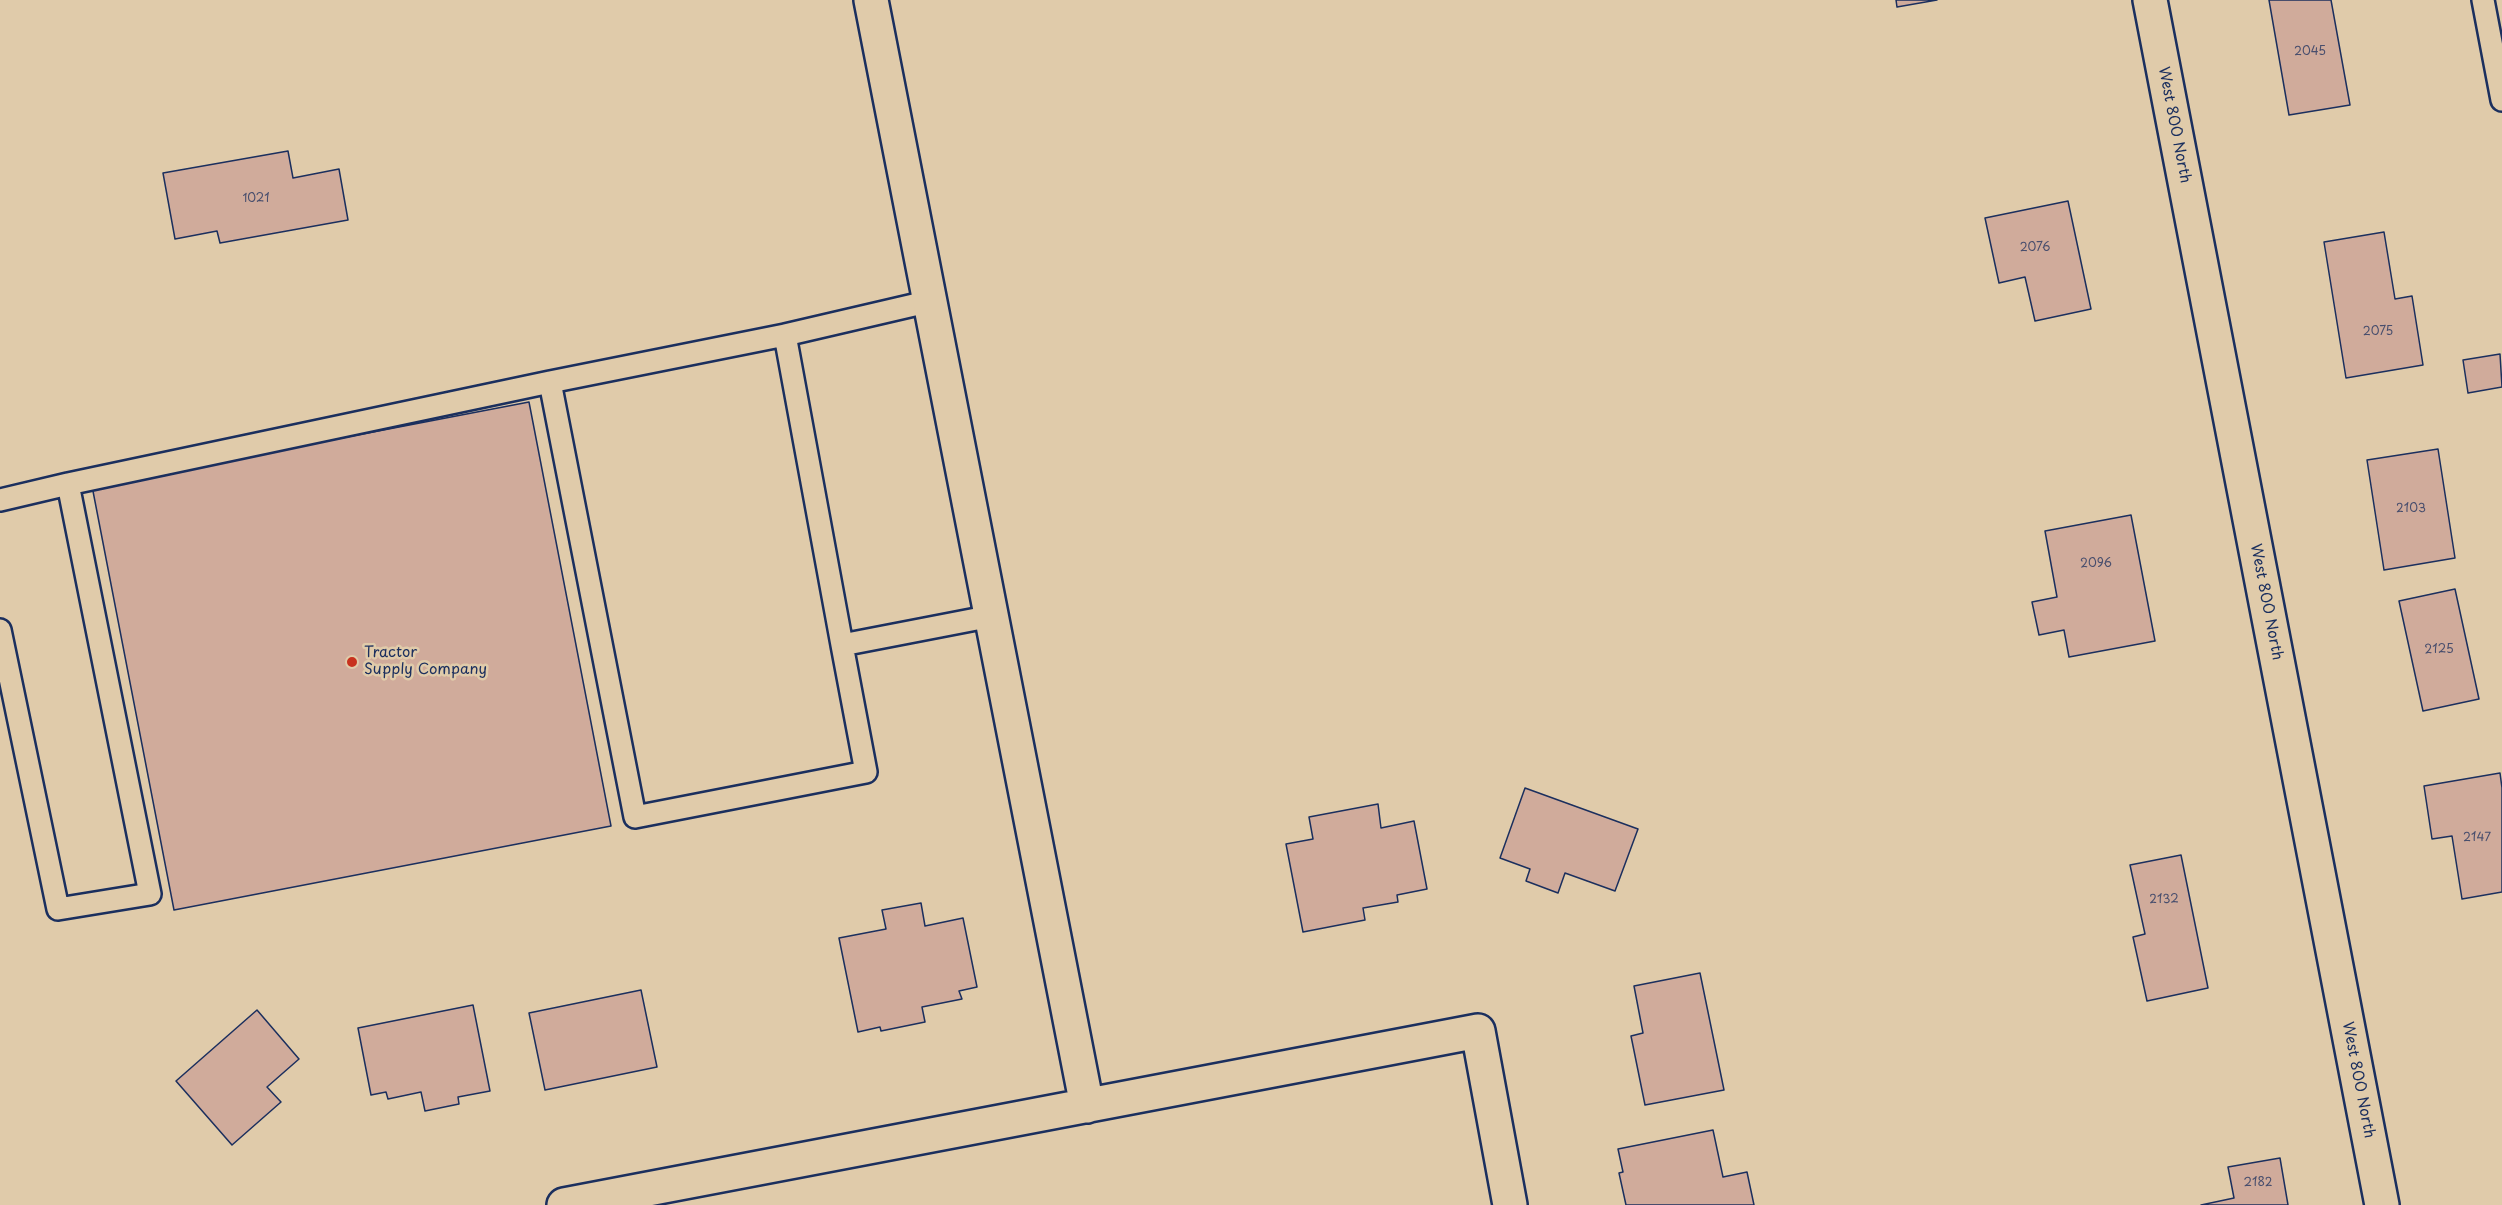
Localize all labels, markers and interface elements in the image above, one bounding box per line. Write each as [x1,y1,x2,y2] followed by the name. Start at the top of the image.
[2294,45,2326,59] house number: 2045
[2154,65,2194,185] street label: West 800 North
[242,192,270,206] house number: 1021
[2020,241,2050,255] house number: 2076
[2363,325,2393,339] house number: 2075
[2396,502,2426,516] house number: 2103
[2246,542,2286,662] street label: West 800 North
[2080,557,2112,571] house number: 2096
[2424,643,2454,657] house number: 2125
[364,644,487,679] place label: Tractor Supply Company
[345,655,359,669] marker: Tractor Supply Company
[2463,831,2491,845] house number: 2147
[2149,893,2179,907] house number: 2132
[2338,1020,2378,1140] street label: West 800 North
[2244,1176,2272,1190] house number: 2182

